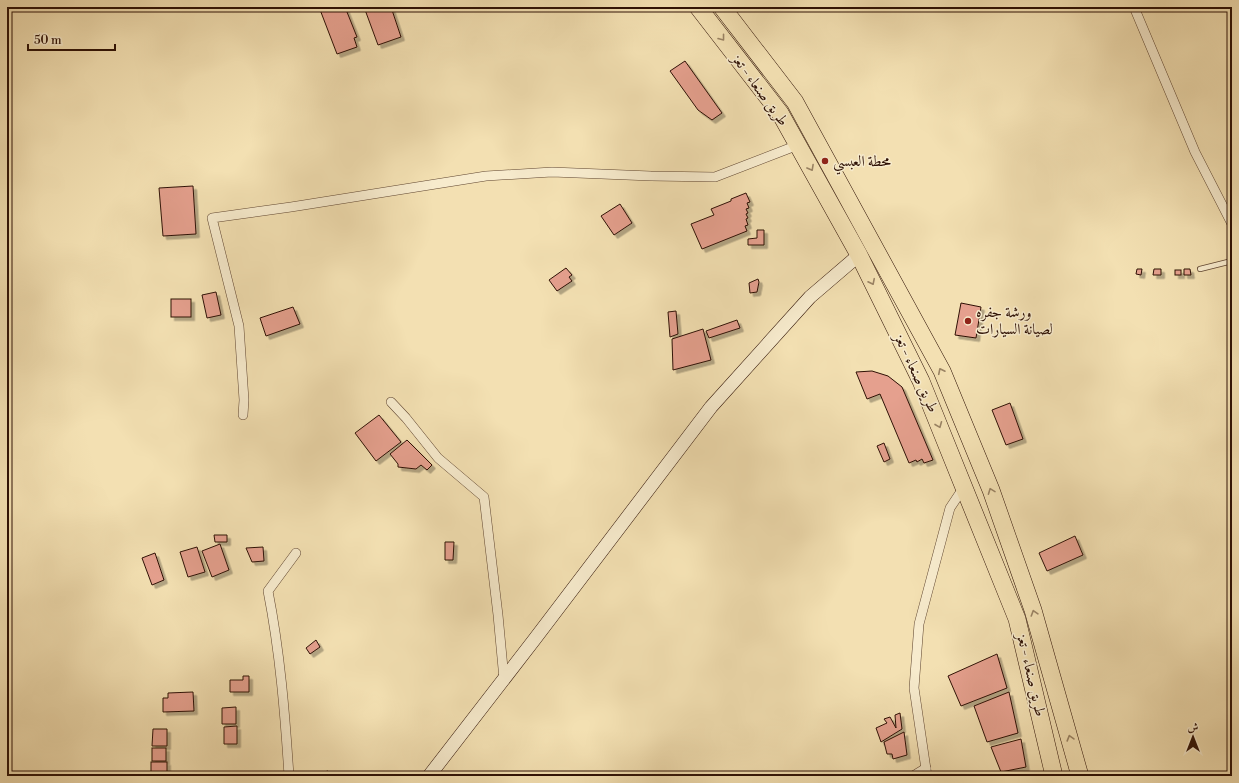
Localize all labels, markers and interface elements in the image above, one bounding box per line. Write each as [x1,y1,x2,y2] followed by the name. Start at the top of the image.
[28,26,115,52] scale bar
[34,33,62,48] text: 50 m
[717,33,724,40] one-way arrow
[726,48,793,130] street label: طريق صنعاء - تعز
[833,152,891,175] place label: محطة العبسي
[820,156,830,166] marker: محطة العبسي
[806,163,813,171] one-way arrow
[868,278,875,285] one-way arrow
[976,303,1053,339] place label: ورشة جفره لصيانة السيارات
[963,316,973,326] marker: ورشة جفره لصيانة السيارات
[889,329,943,415] street label: طريق صنعاء - تعز
[938,367,946,375] one-way arrow
[935,422,943,429] one-way arrow
[988,487,996,494] one-way arrow
[1030,610,1039,617] one-way arrow
[1012,630,1050,718] street label: طريق صنعاء - تعز
[1173,717,1213,757] north arrow
[1188,721,1199,735] text: ش
[1066,735,1074,742] one-way arrow

